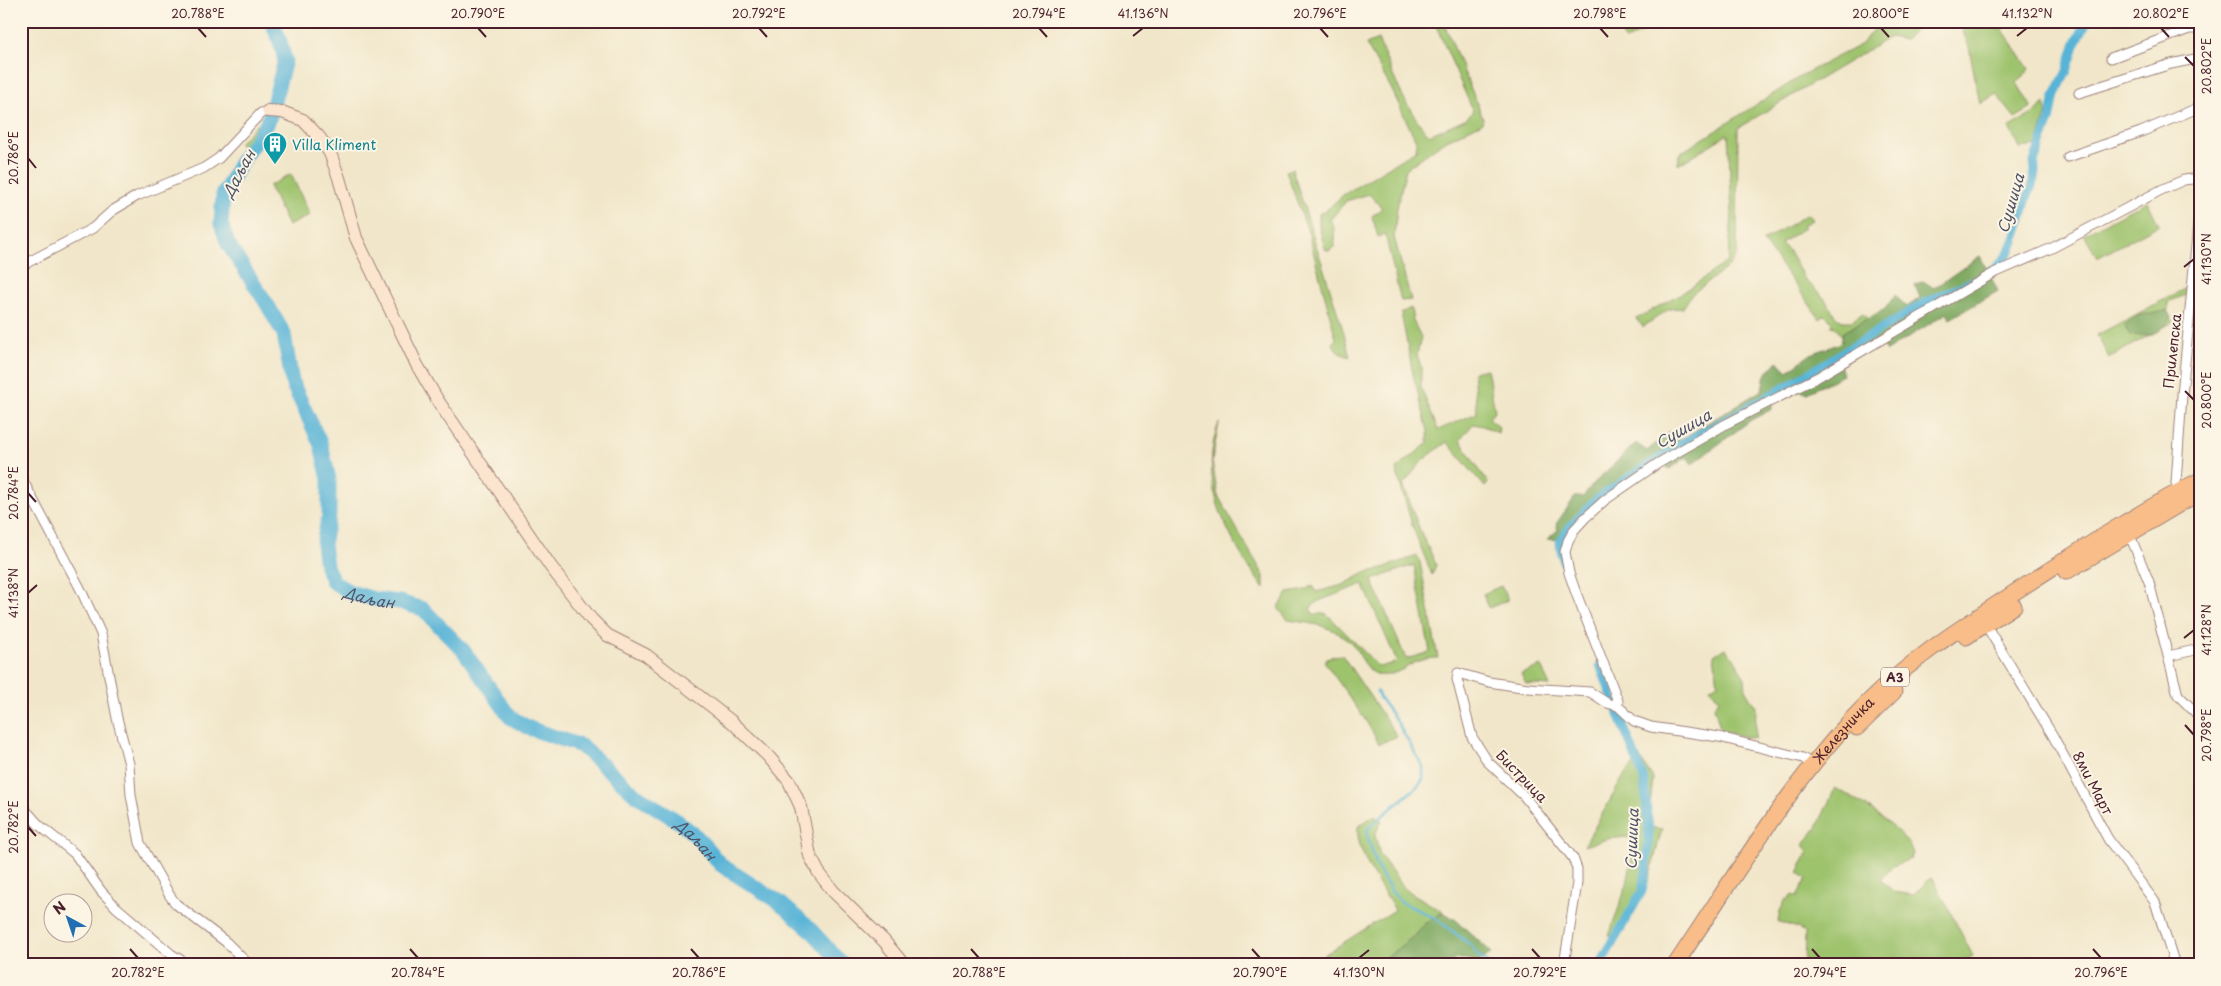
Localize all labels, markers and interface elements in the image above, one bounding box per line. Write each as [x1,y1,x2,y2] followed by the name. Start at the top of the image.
[171,4,225,22] text: 20.788°E
[451,4,505,22] text: 20.790°E
[732,4,786,22] text: 20.792°E
[1012,4,1066,22] text: 20.794°E
[1117,4,1169,22] text: 41.136°N
[1293,4,1347,22] text: 20.796°E
[1573,4,1627,22] text: 20.798°E
[1852,4,1910,22] text: 20.800°E
[2001,4,2053,22] text: 41.132°N
[2133,4,2189,22] text: 20.802°E
[2197,38,2215,94] text: 20.802°E
[4,131,22,185] text: 20.786°E
[262,131,288,165] building icon: Villa Kliment
[292,134,377,155] place label: Villa Kliment
[215,144,261,203] water label: Даљан
[1991,170,2030,236] water label: Сушица
[2197,233,2215,285] text: 41.130°N
[2158,312,2186,390] street label: Прилепска
[2197,371,2215,429] text: 20.800°E
[1651,402,1716,453] water label: Сушица
[4,466,22,520] text: 20.784°E
[4,568,22,618] text: 41.138°N
[339,579,398,613] water label: Даљан
[2197,604,2215,656] text: 41.128°N
[1881,668,1909,686] road number: A3
[1807,691,1879,768] street label: Железничка
[2197,708,2215,762] text: 20.798°E
[1491,745,1553,807] street label: Бистрица
[2067,748,2119,819] street label: 8ми Март
[4,800,22,854] text: 20.782°E
[1618,808,1644,870] water label: Сушица
[669,811,724,866] water label: Даљан
[42,894,92,944] north arrow
[48,896,70,919] text: N
[111,963,165,981] text: 20.782°E
[391,963,445,981] text: 20.784°E
[672,963,726,981] text: 20.786°E
[952,963,1006,981] text: 20.788°E
[1233,963,1287,981] text: 20.790°E
[1333,963,1385,981] text: 41.130°N
[1513,963,1567,981] text: 20.792°E
[1793,963,1847,981] text: 20.794°E
[2074,963,2128,981] text: 20.796°E

